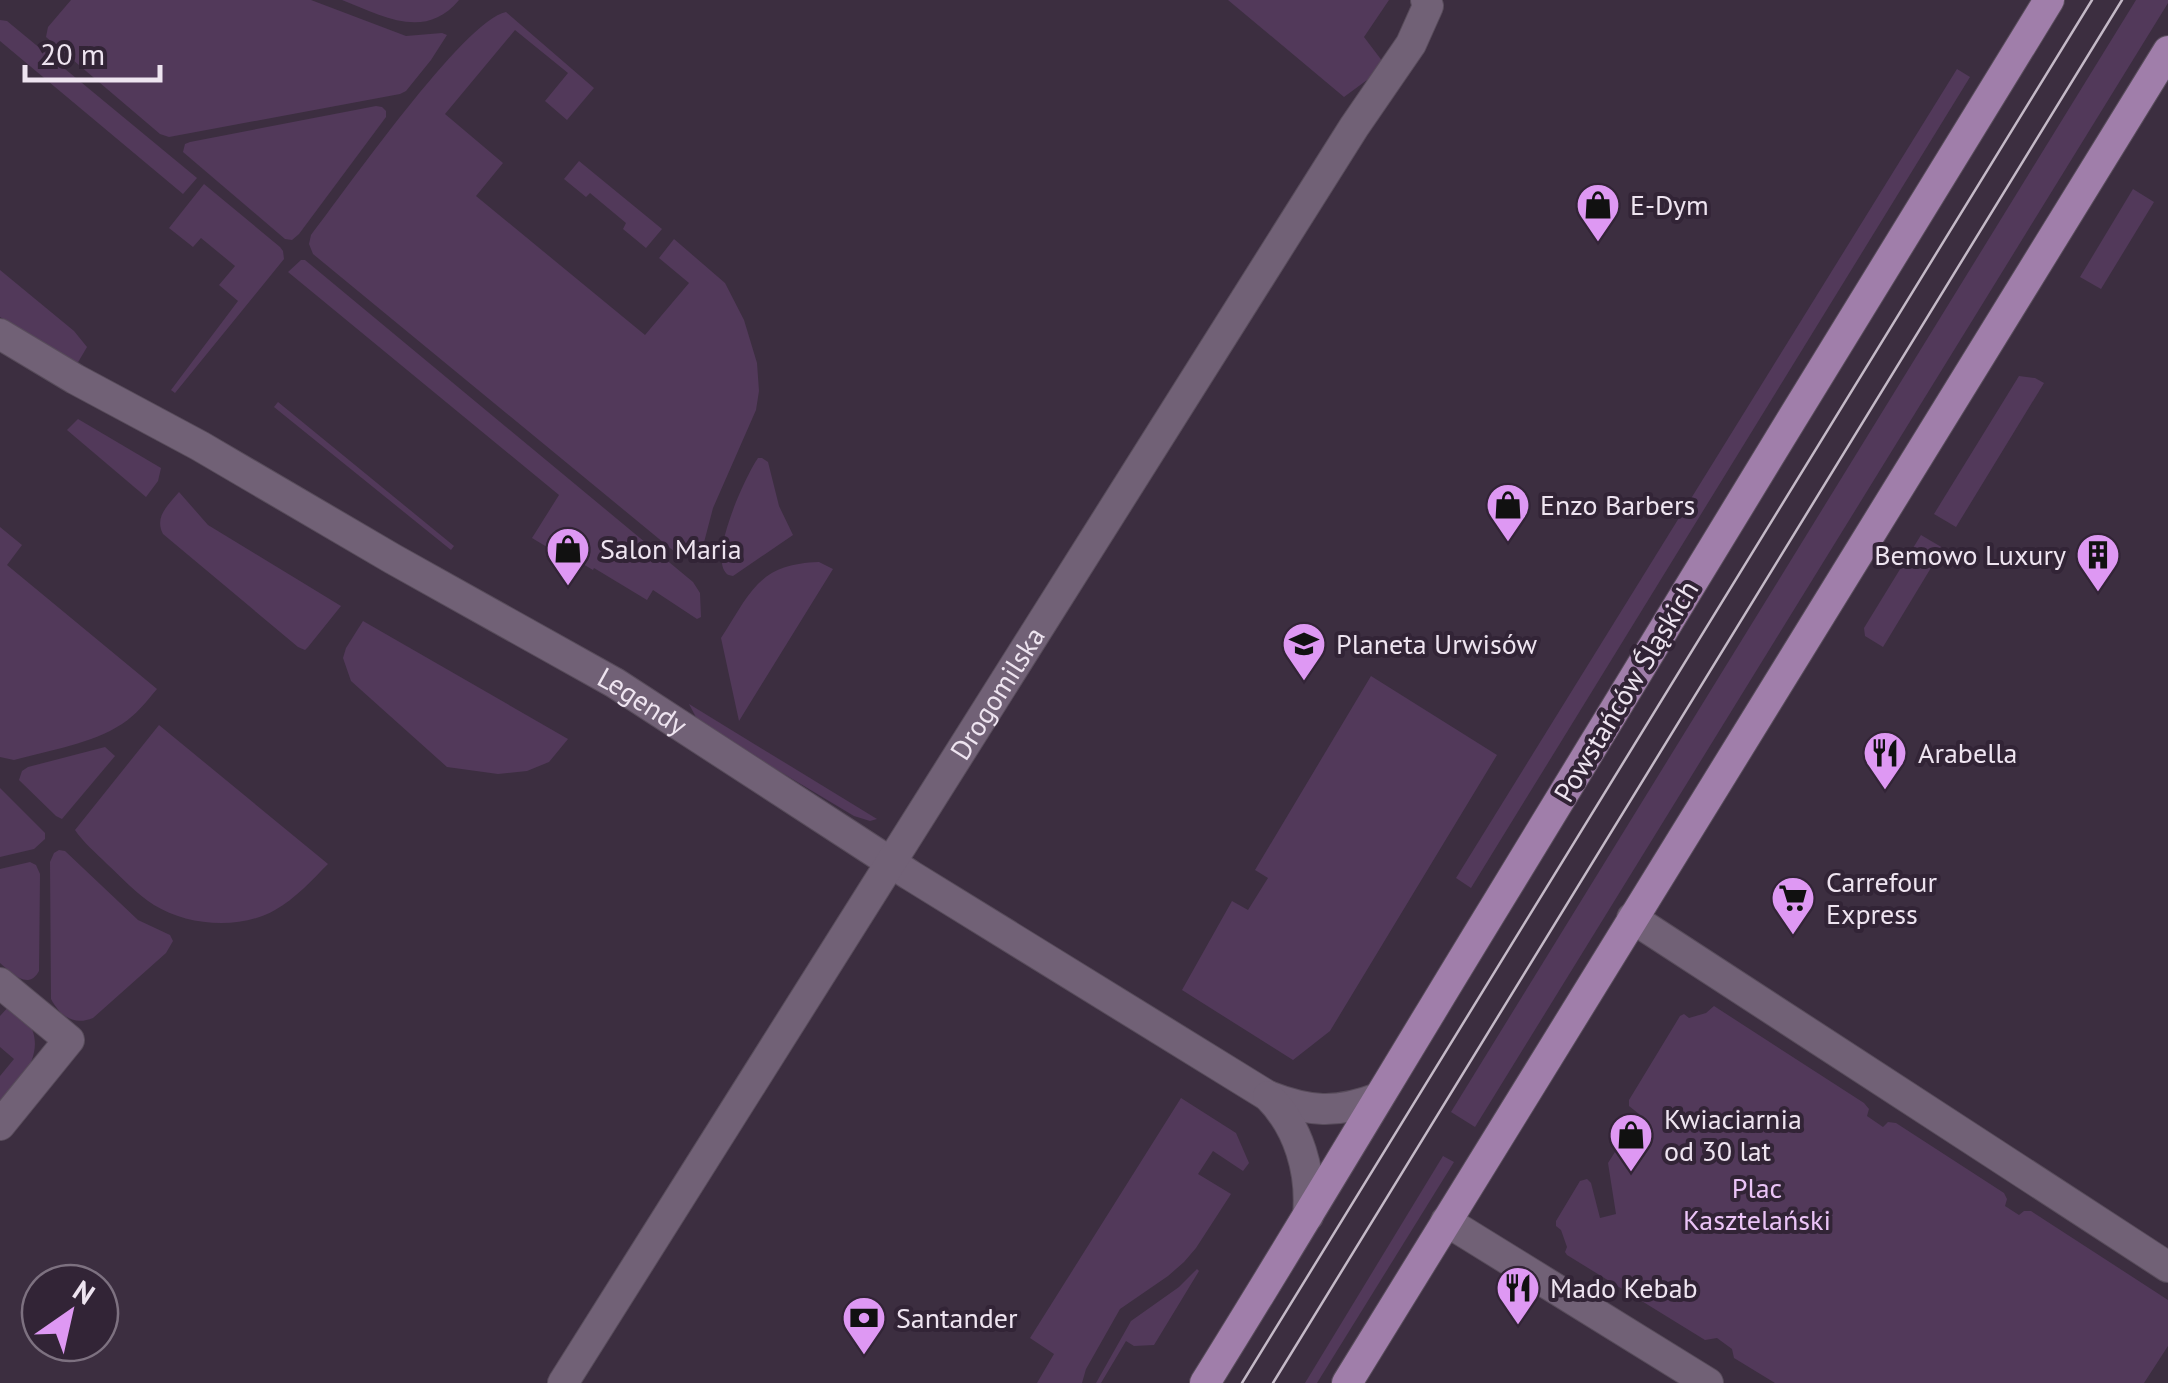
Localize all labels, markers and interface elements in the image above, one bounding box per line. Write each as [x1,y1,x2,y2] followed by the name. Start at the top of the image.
[25,20,160,82] scale bar
[40,34,105,73] text: 20 m
[1575,182,1621,243] shop icon: E-Dym
[1630,186,1709,223] place label: E-Dym
[1485,482,1531,543] shop icon: Enzo Barbers
[1540,486,1695,523] place label: Enzo Barbers
[545,526,591,587] shop icon: Salon Maria
[600,530,742,567] place label: Salon Maria
[2075,532,2121,593] building icon: Bemowo Luxury
[1874,536,2066,573] place label: Bemowo Luxury
[1545,573,1706,808] street label: Powstańców Śląskich
[941,620,1053,767] street label: Drogomilska
[1281,621,1327,682] school or university icon: Planeta Urwisów
[1336,625,1537,662] place label: Planeta Urwisów
[591,658,695,743] street label: Legendy
[1862,730,1908,791] restaurant icon: Arabella
[1918,734,2017,771] place label: Arabella
[1826,863,1937,932] place label: Carrefour Express
[1770,875,1816,936] supermarket icon: Carrefour Express
[1664,1100,1802,1169] place label: Kwiaciarnia od 30 lat
[1608,1112,1654,1173] shop icon: Kwiaciarnia od 30 lat
[1683,1169,1831,1238] park label: Plac Kasztelański
[20,1263,120,1363] north arrow
[1495,1265,1541,1326] restaurant icon: Mado Kebab
[1550,1269,1698,1306] place label: Mado Kebab
[66,1271,102,1312] text: N
[841,1295,887,1356] bank icon: Santander
[896,1299,1018,1336] place label: Santander

